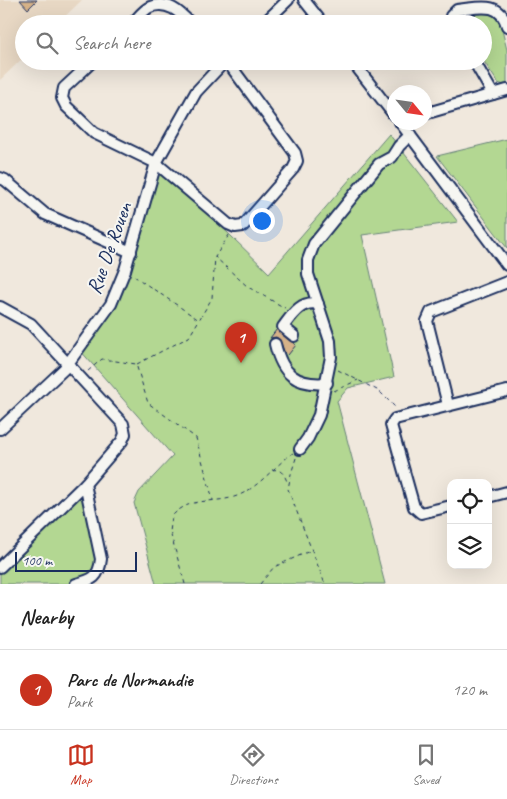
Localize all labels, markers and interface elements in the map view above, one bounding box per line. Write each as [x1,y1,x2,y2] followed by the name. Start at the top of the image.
[15,15,492,70] search box
[33,29,61,57] icon: search
[73,31,150,55] text: Search here
[387,85,432,130] north arrow
[80,198,138,298] street label: Rue De Rouen
[249,208,275,234] your location
[225,322,257,363] pin: 1
[447,479,492,569] map controls
[447,479,492,524] button: locate
[447,524,492,569] button: layers
[15,549,138,572] scale bar
[22,552,52,569] text: 100 m
[20,604,73,630] text: Nearby
[67,668,192,692] text: Parc de Normandie
[32,680,40,700] text: 1
[453,680,487,700] text: 120 m
[67,692,92,712] text: Park
[67,741,95,788] tab: Map
[229,741,278,788] tab: Directions
[412,741,440,788] tab: Saved

